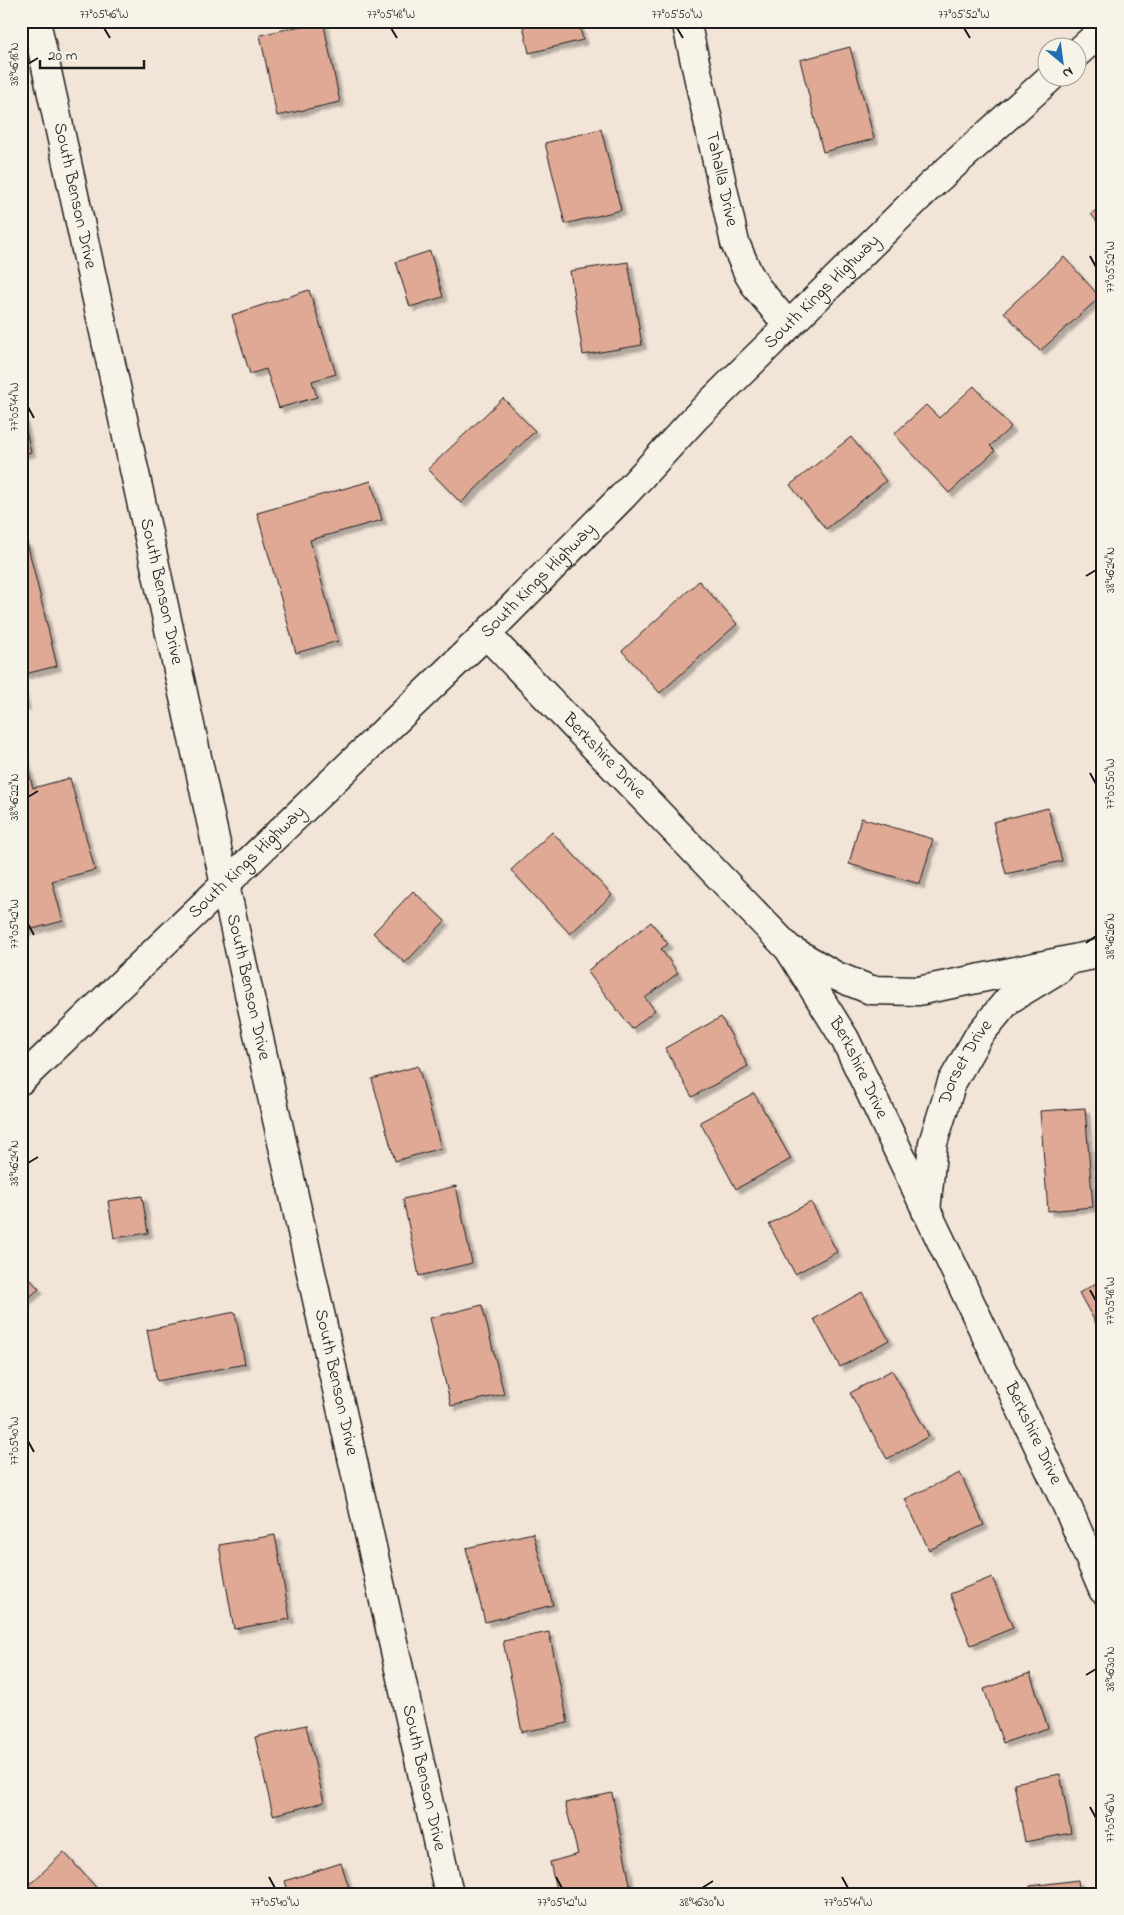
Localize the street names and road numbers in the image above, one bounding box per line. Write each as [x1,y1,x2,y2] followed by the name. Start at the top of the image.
[46,120,103,272] street label: South Benson Drive
[698,129,744,230] street label: Tahalla Drive
[758,229,886,356] street label: South Kings Highway
[132,516,190,668] street label: South Benson Drive
[475,517,602,645] street label: South Kings Highway
[555,707,652,806] street label: Berkshire Drive
[183,800,312,925] street label: South Kings Highway
[219,912,277,1064] street label: South Benson Drive
[821,1011,895,1124] street label: Berkshire Drive
[932,1013,1000,1109] street label: Dorset Drive
[307,1307,364,1459] street label: South Benson Drive
[997,1377,1068,1490] street label: Berkshire Drive
[394,1702,452,1854] street label: South Benson Drive

